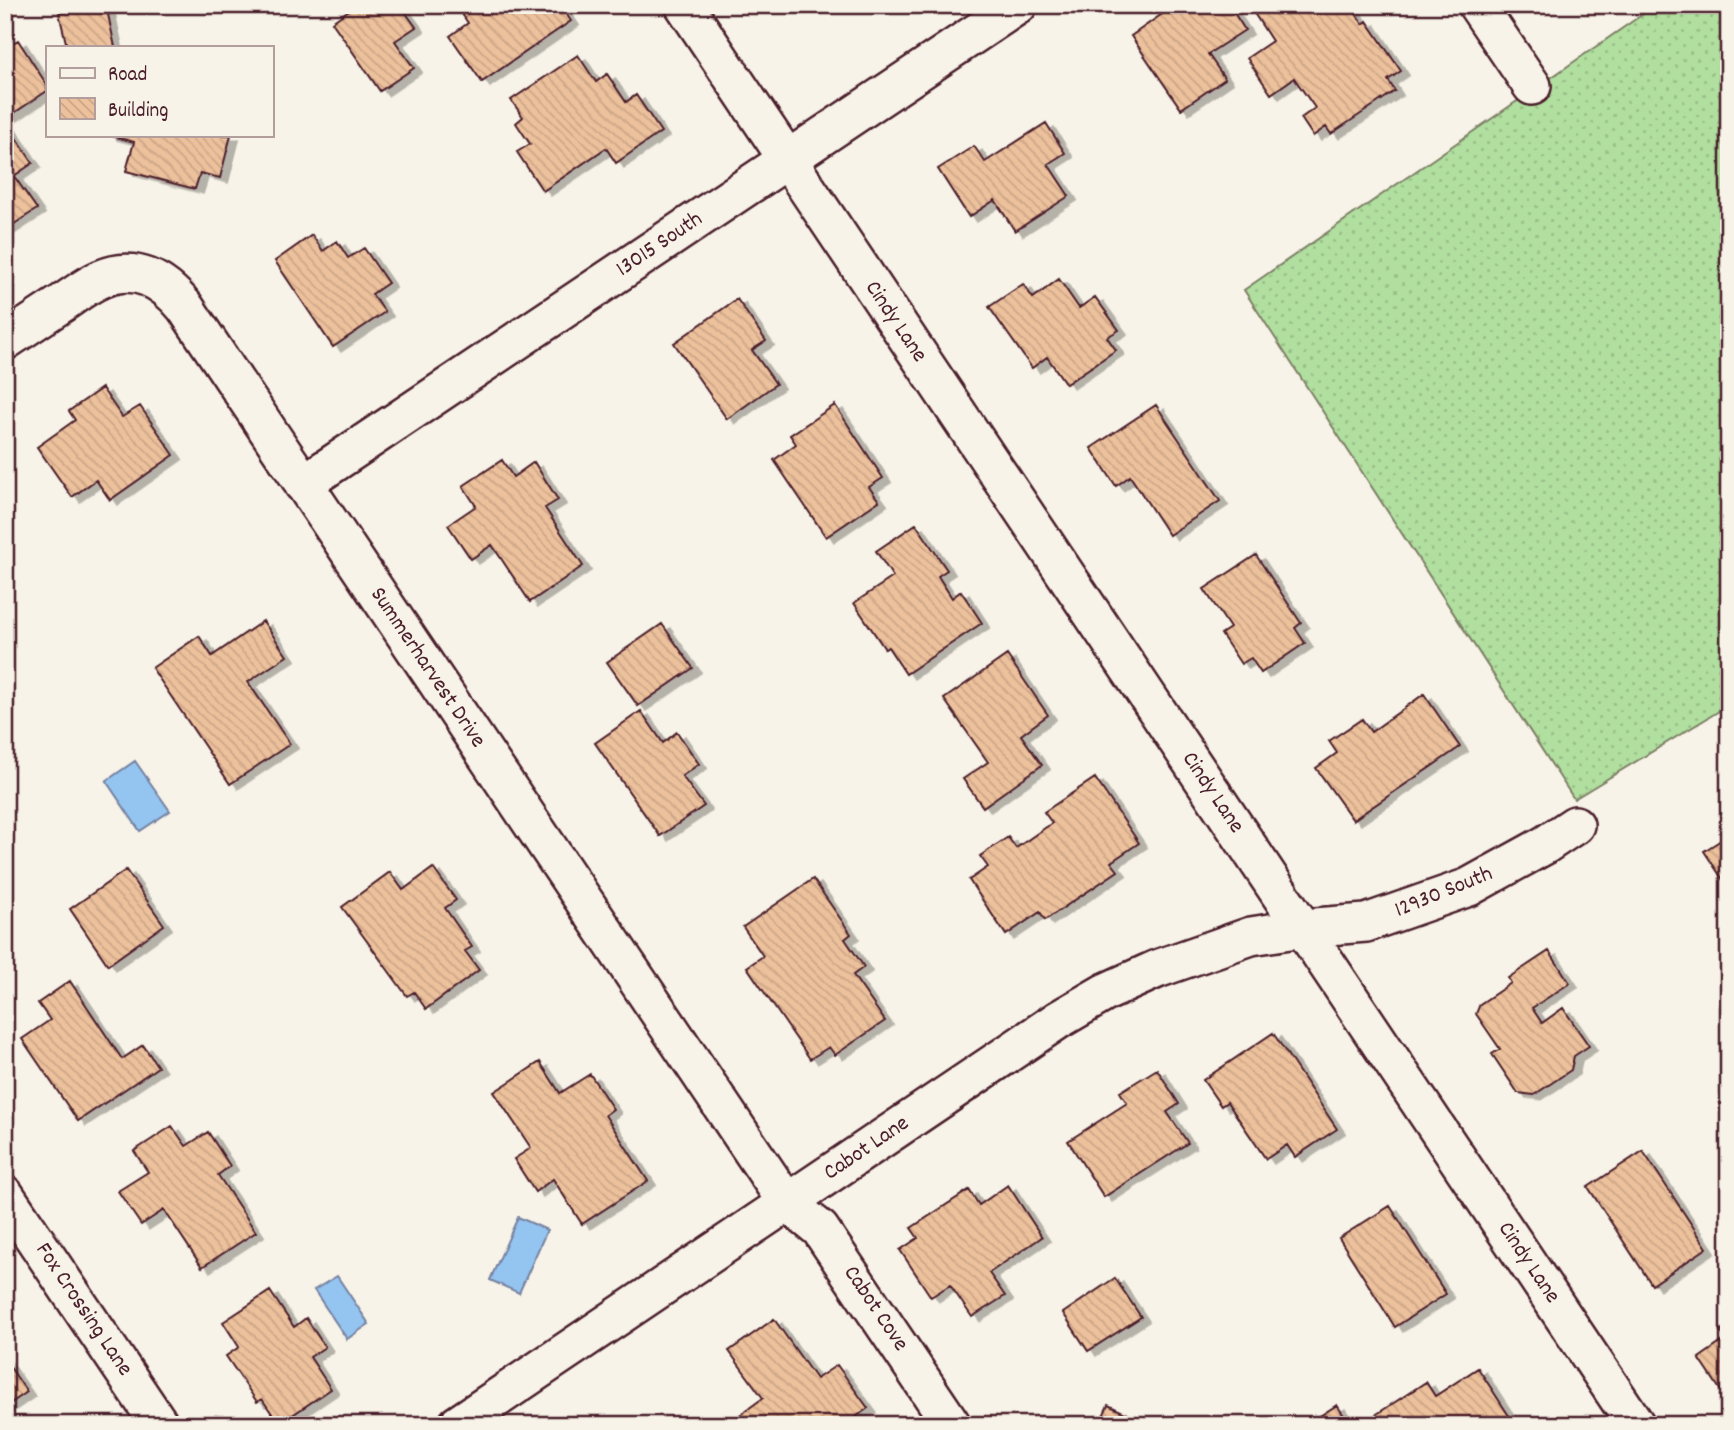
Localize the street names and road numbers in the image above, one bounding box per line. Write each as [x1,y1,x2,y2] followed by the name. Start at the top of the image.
[610,204,710,286] street label: 13015 South
[855,274,935,370] street label: Cindy Lane
[361,581,493,755] street label: Summerharvest Drive
[1172,745,1252,841] street label: Cindy Lane
[1390,858,1498,928] street label: 12930 South
[818,1108,916,1190] street label: Cabot Lane
[1488,1215,1568,1311] street label: Cindy Lane
[26,1237,140,1383] street label: Fox Crossing Lane
[834,1259,916,1359] street label: Cabot Cove

